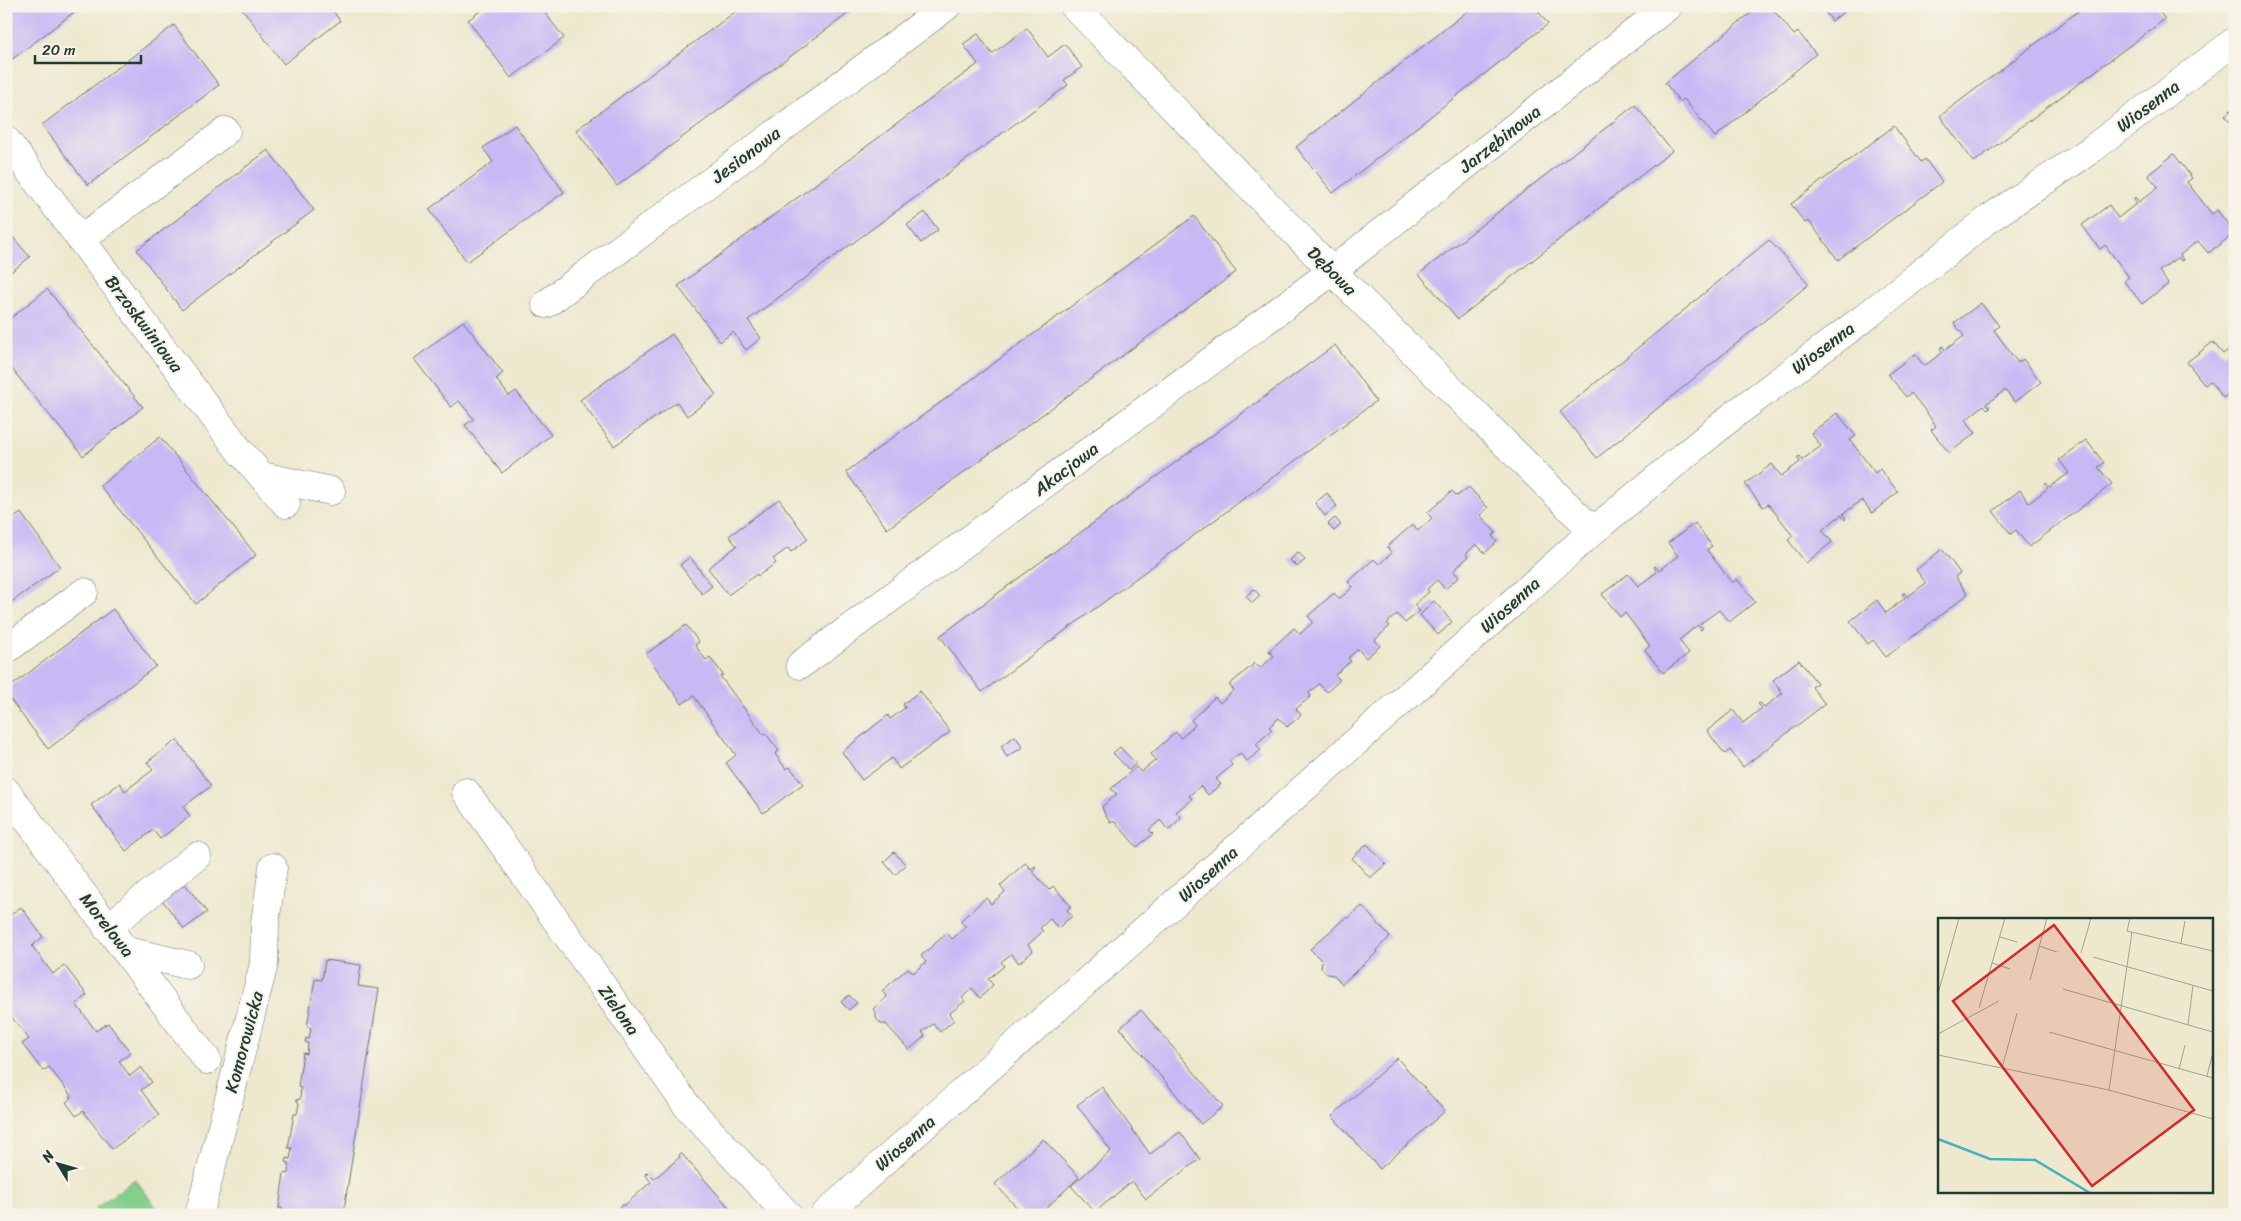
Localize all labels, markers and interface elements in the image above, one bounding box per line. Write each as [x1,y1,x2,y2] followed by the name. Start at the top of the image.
[35,32,141,64] scale bar
[42,37,76,63] text: 20 m
[2109,71,2187,141] street label: Wiosenna
[1451,96,1548,182] street label: Jarzębinowa
[704,118,788,193] street label: Jesionowa
[1299,238,1365,304] street label: Dębowa
[96,268,192,381] street label: Brzoskwiniowa
[1784,313,1862,383] street label: Wiosenna
[1026,434,1106,505] street label: Akacjowa
[1472,569,1548,641] street label: Wiosenna
[1170,838,1246,910] street label: Wiosenna
[71,885,143,965] street label: Morelowa
[1938,918,2214,1194] inset map
[590,978,648,1042] street label: Zielona
[215,987,273,1097] street label: Komorowicka
[867,1107,943,1179] street label: Wiosenna
[32,1138,82,1188] north arrow
[35,1145,61,1169] text: N

